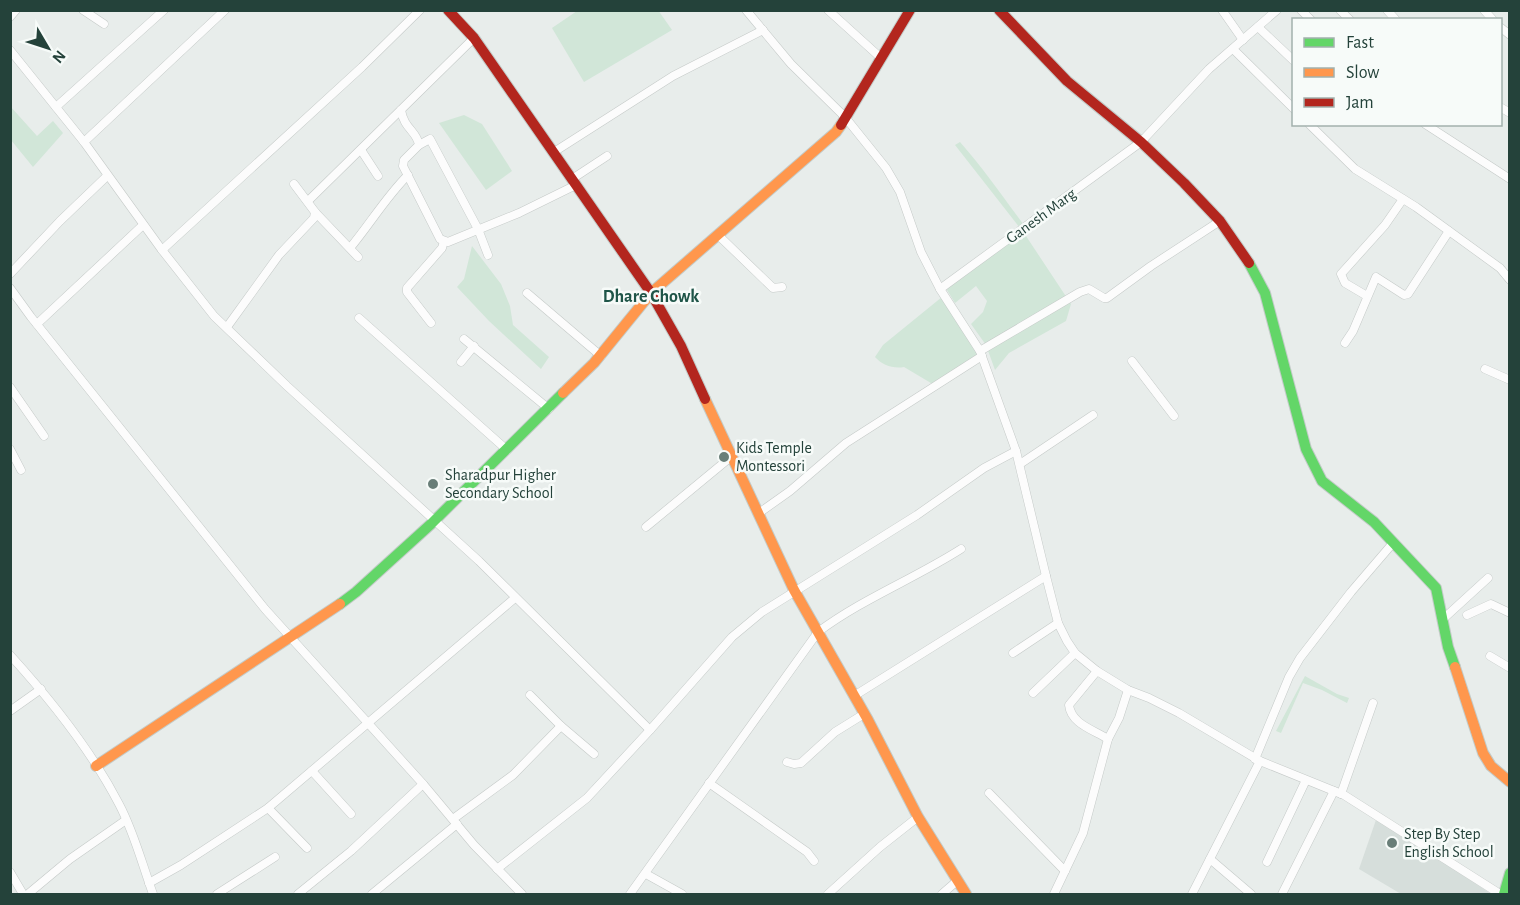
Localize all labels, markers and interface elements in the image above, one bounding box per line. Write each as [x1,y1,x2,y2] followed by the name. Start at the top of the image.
[18,18,78,78] north arrow
[1292,18,1502,126] legend
[1346,34,1374,52] text: Fast
[49,47,69,66] text: N
[1346,64,1379,82] text: Slow
[1346,94,1374,112] text: Jam
[1003,185,1079,247] street label: Ganesh Marg
[603,288,699,306] district label: Dhare Chowk
[736,440,812,474] place label: Kids Temple Montessori
[717,450,731,464] marker: Kids Temple Montessori
[445,467,557,502] place label: Sharadpur Higher Secondary School
[426,477,440,491] marker: Sharadpur Higher Secondary School
[1404,826,1494,860] place label: Step By Step English School
[1385,836,1399,850] marker: Step By Step English School

